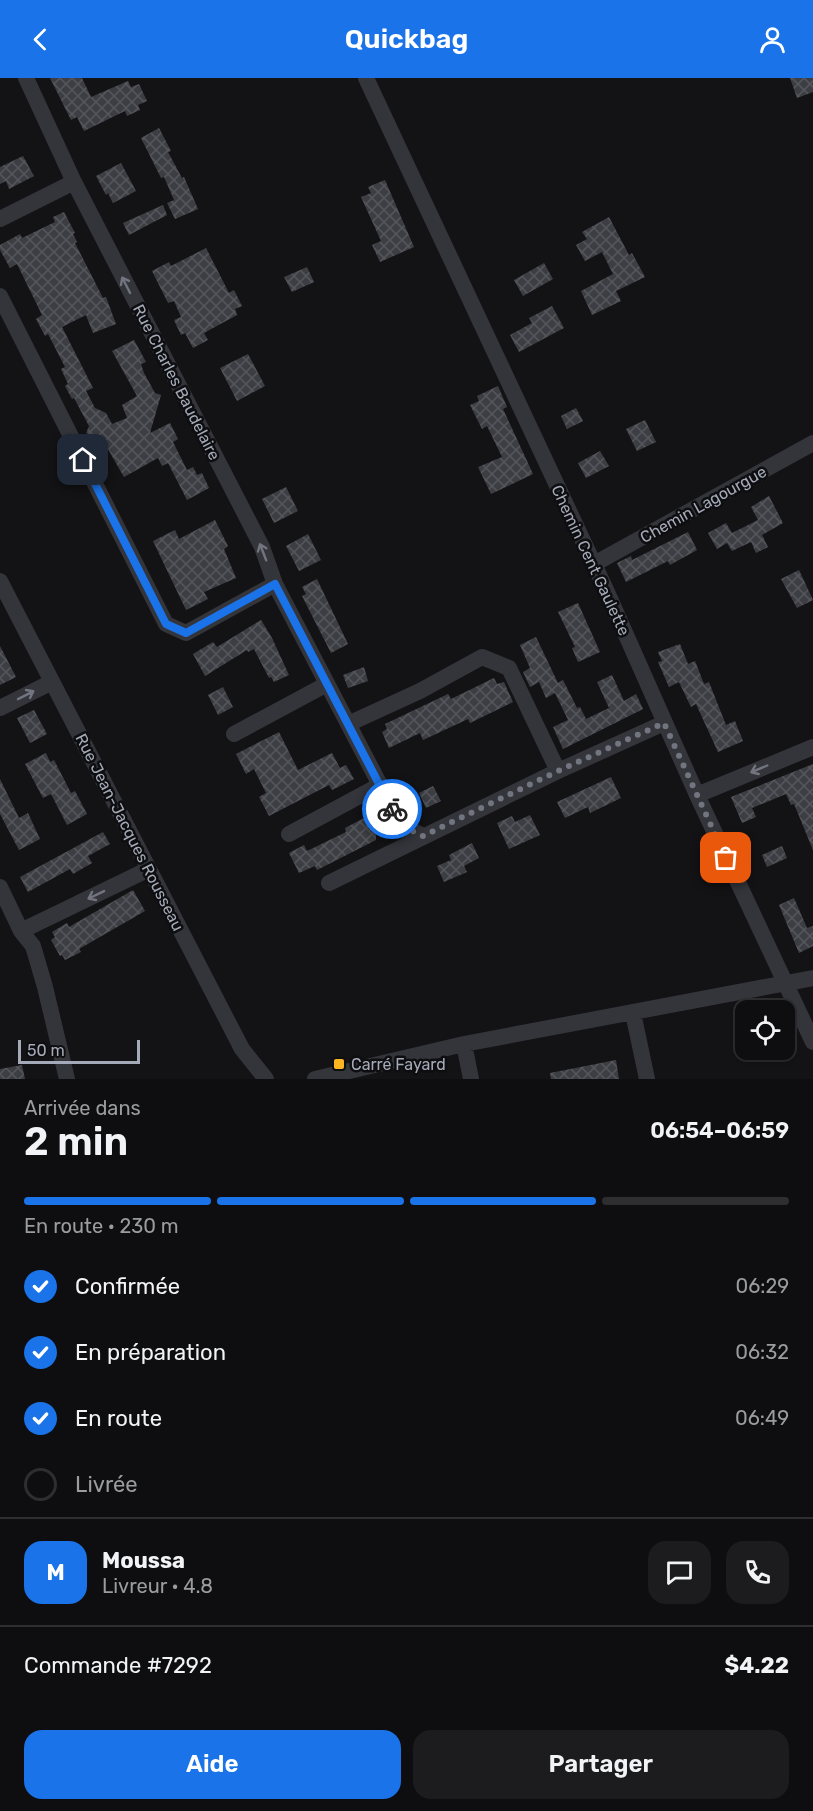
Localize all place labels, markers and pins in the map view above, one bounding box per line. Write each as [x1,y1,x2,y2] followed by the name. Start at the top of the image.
[57,434,108,485] pin
[700,832,751,883] pin
[351,1055,446,1074] place label: Carré Fayard
[332,1057,346,1071] marker: Carré Fayard

